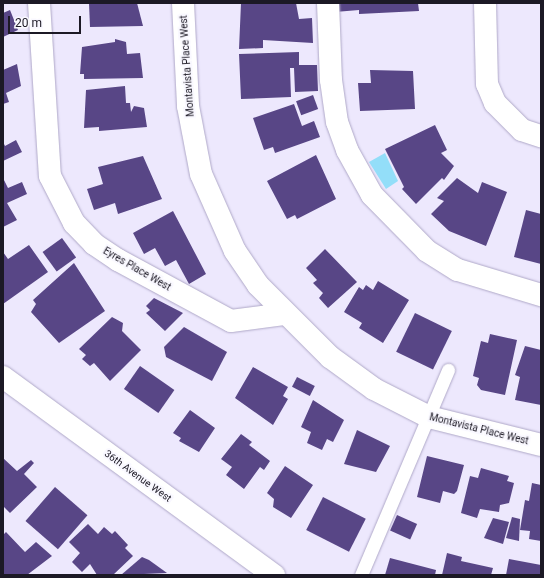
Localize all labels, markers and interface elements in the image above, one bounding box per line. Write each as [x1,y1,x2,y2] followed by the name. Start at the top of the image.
[10,8,83,34] scale bar
[177,15,197,117] street label: Montavista Place West
[15,16,42,30] text: 20 m
[101,245,173,293] street label: Eyres Place West
[428,411,530,447] street label: Montavista Place West
[102,448,174,504] street label: 36th Avenue West

